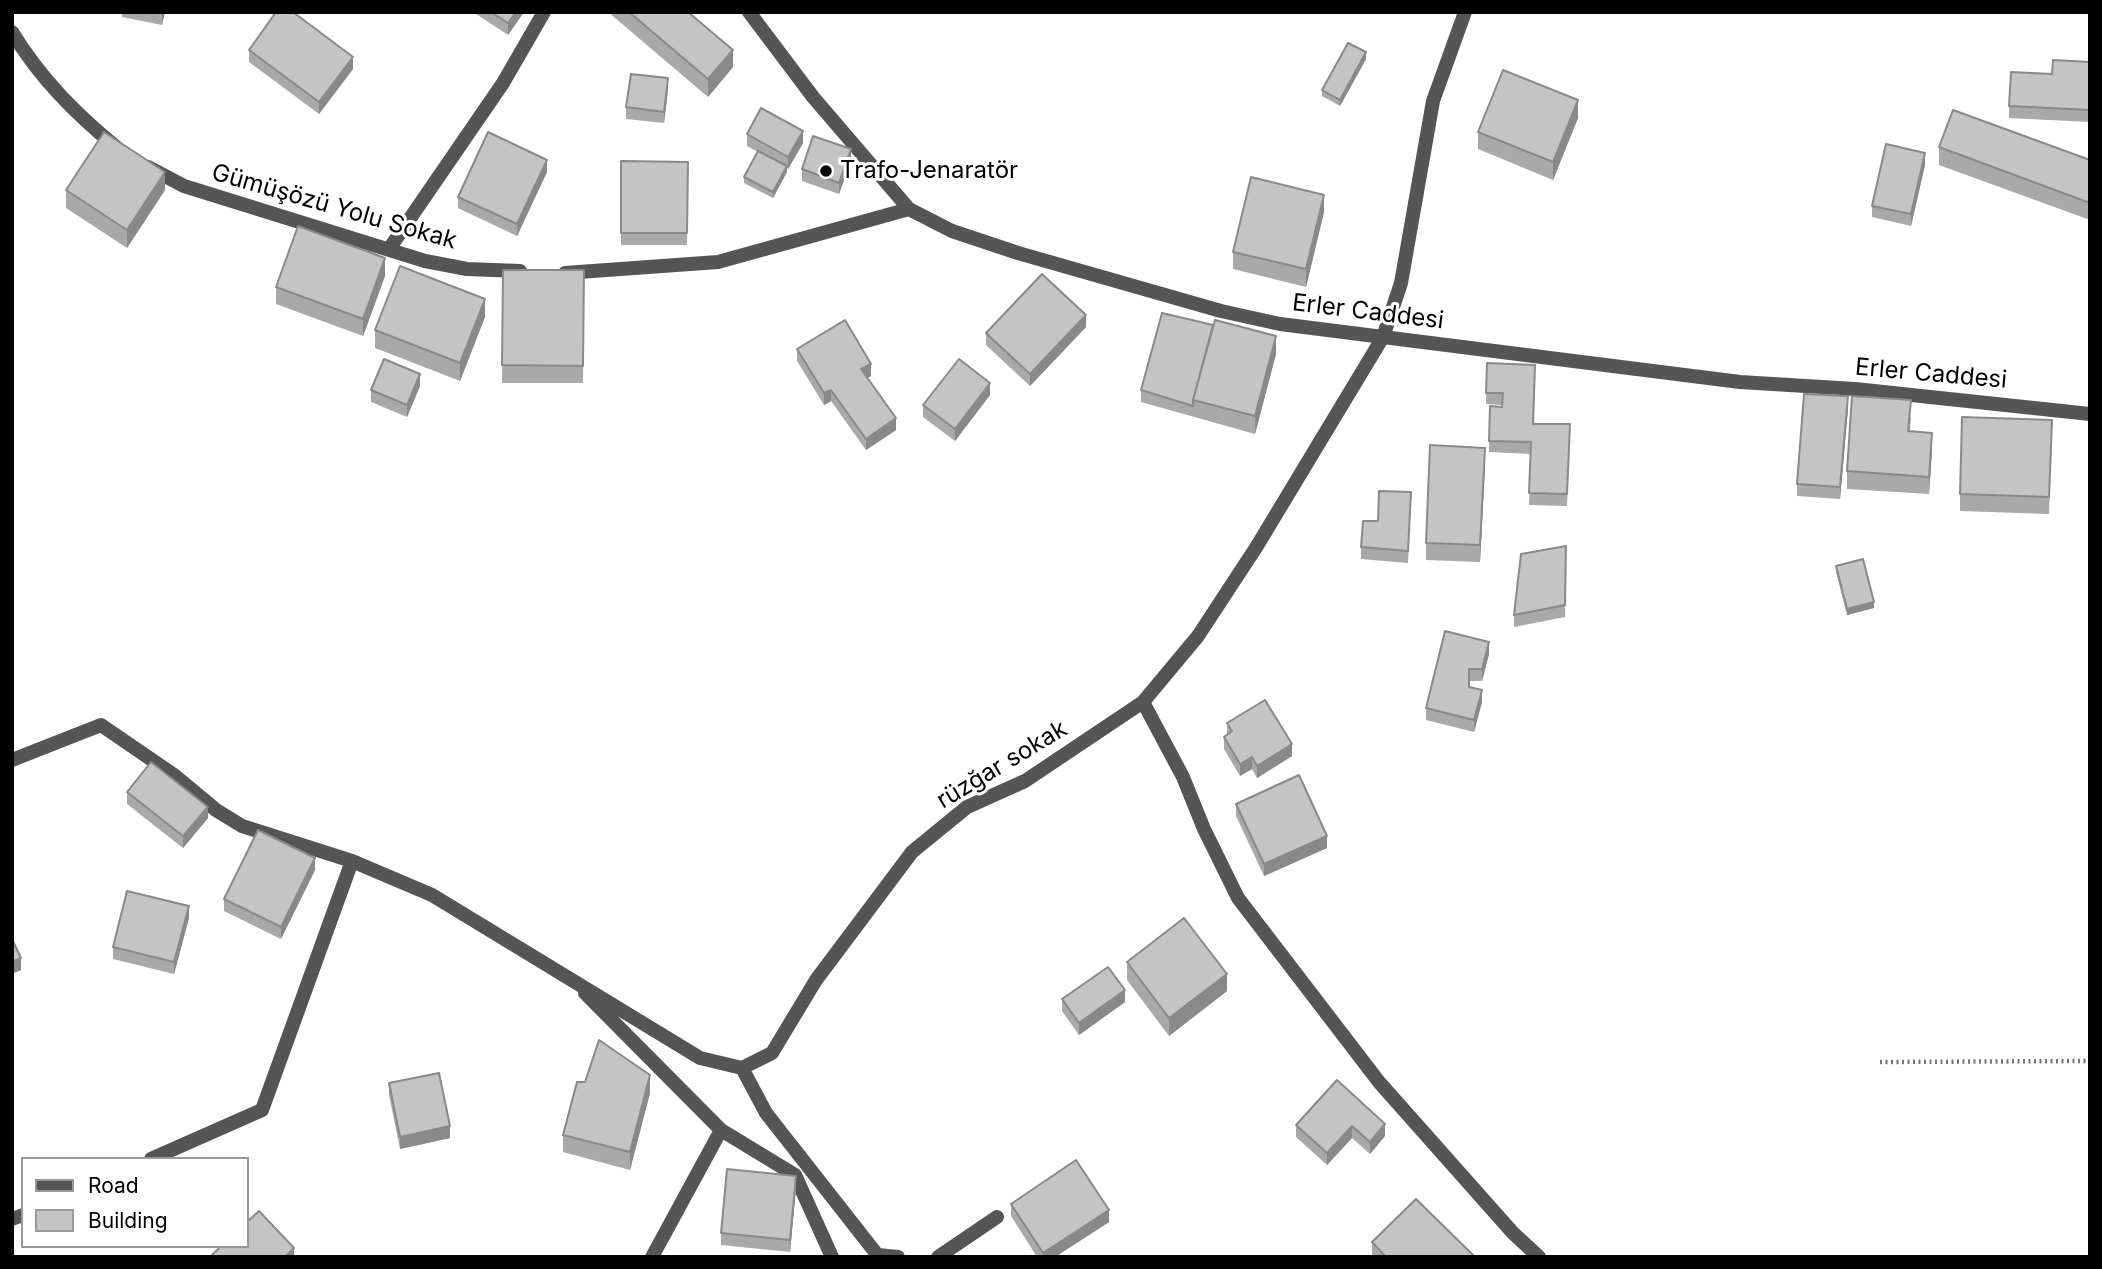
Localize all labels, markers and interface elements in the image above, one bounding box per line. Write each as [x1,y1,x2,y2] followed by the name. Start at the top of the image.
[840,157,1018,185] place label: Trafo-Jenaratör
[208,158,460,256] street label: Gümüşözü Yolu Sokak
[818,163,834,179] marker: Trafo-Jenaratör
[1291,288,1445,336] street label: Erler Caddesi
[1854,353,2008,395] street label: Erler Caddesi
[932,715,1072,815] street label: rüzğar sokak
[21,1157,248,1248] legend
[88,1173,139,1198] text: Road
[88,1208,168,1233] text: Building

